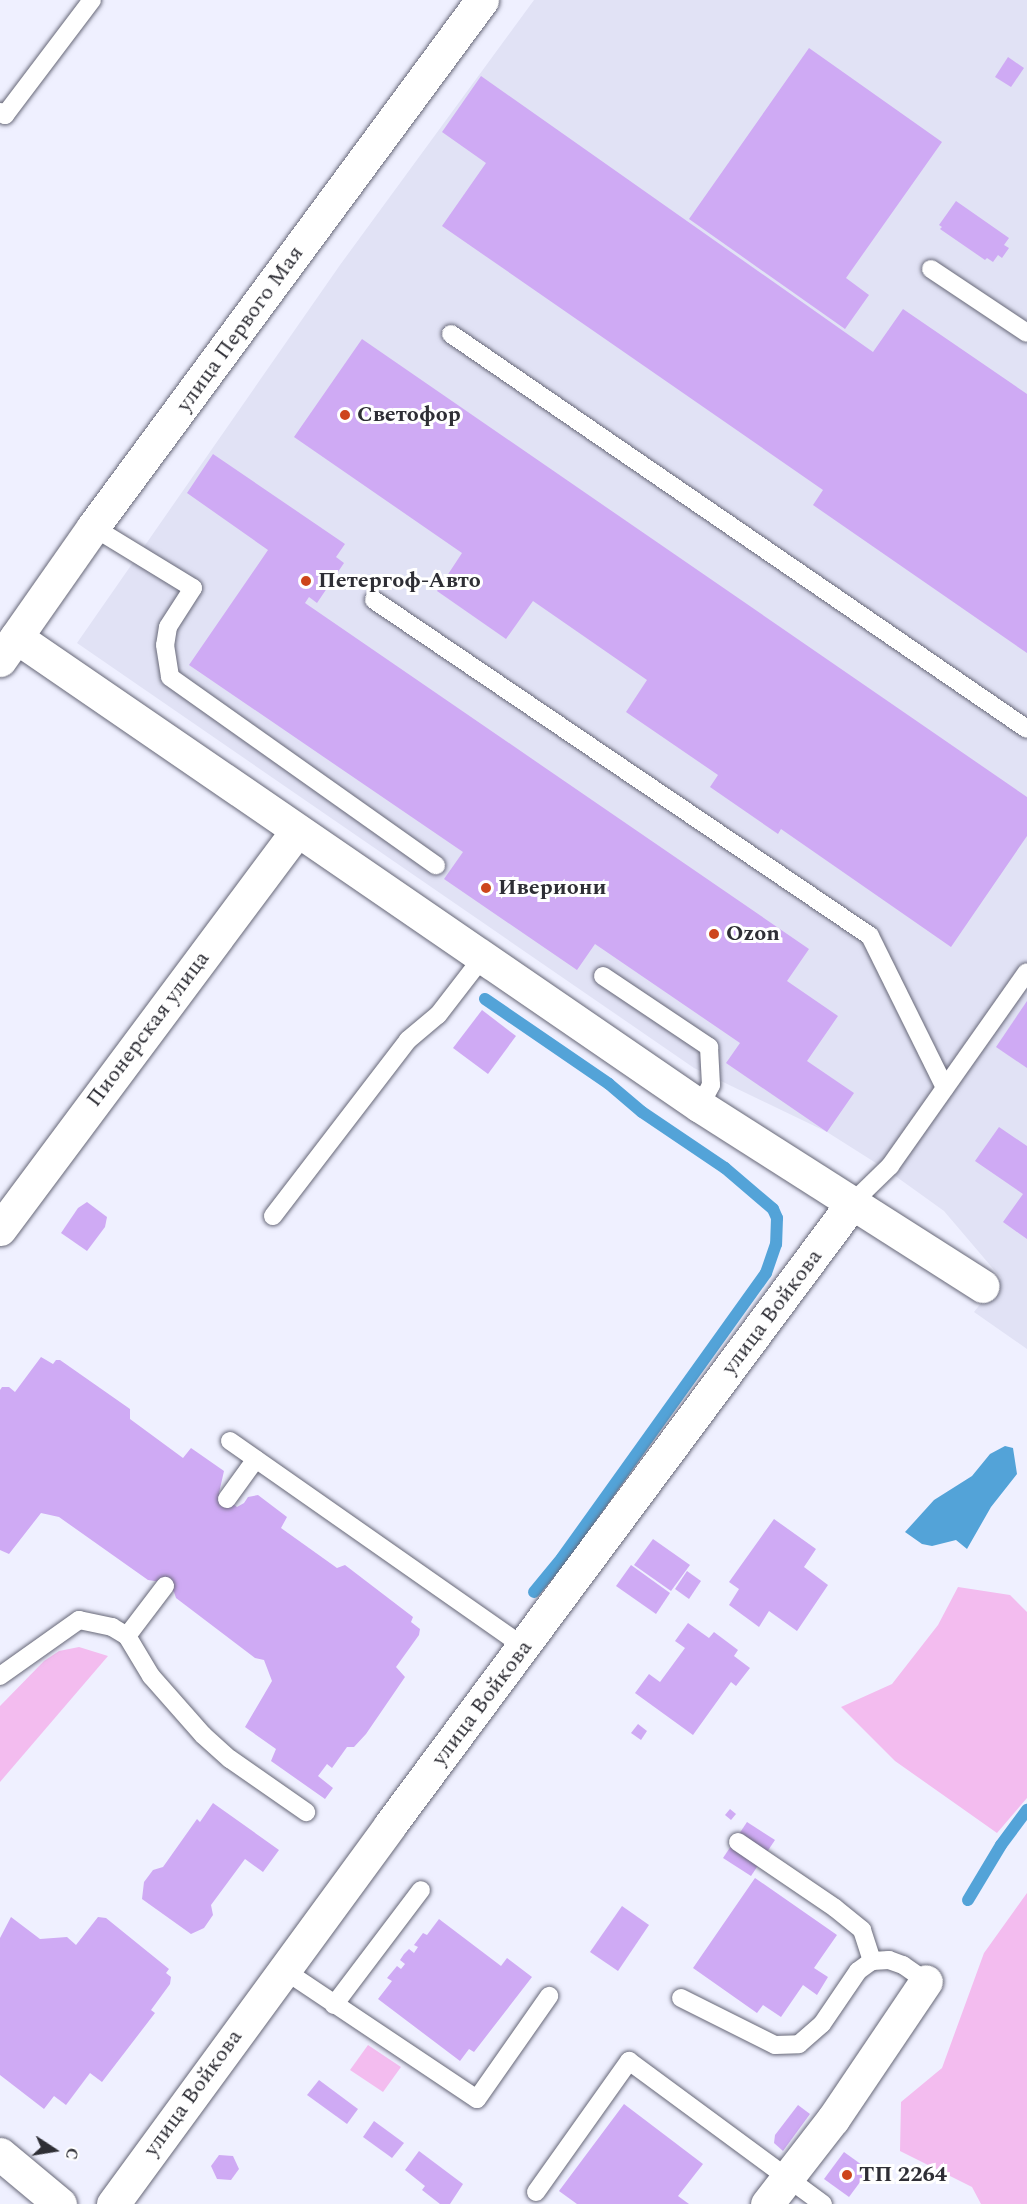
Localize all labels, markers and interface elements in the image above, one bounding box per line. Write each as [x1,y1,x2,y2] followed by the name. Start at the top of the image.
[171,241,309,417] street label: улица Первого Мая
[357,402,461,428] place label: Светофор
[338,408,352,422] marker: Светофор
[318,568,481,594] place label: Петергоф-Авто
[299,574,313,588] marker: Петергоф-Авто
[498,875,607,901] place label: Ивериони
[479,881,493,895] marker: Ивериони
[726,921,780,947] place label: Ozon
[707,927,721,941] marker: Ozon
[81,946,215,1112] street label: Пионерская улица
[716,1244,828,1380] street label: улица Войкова
[426,1635,538,1771] street label: улица Войкова
[138,2024,248,2162] street label: улица Войкова
[24,2120,84,2180] north arrow
[59,2146,85,2162] text: С
[859,2162,947,2188] place label: ТП 2264
[840,2168,854,2182] marker: ТП 2264

